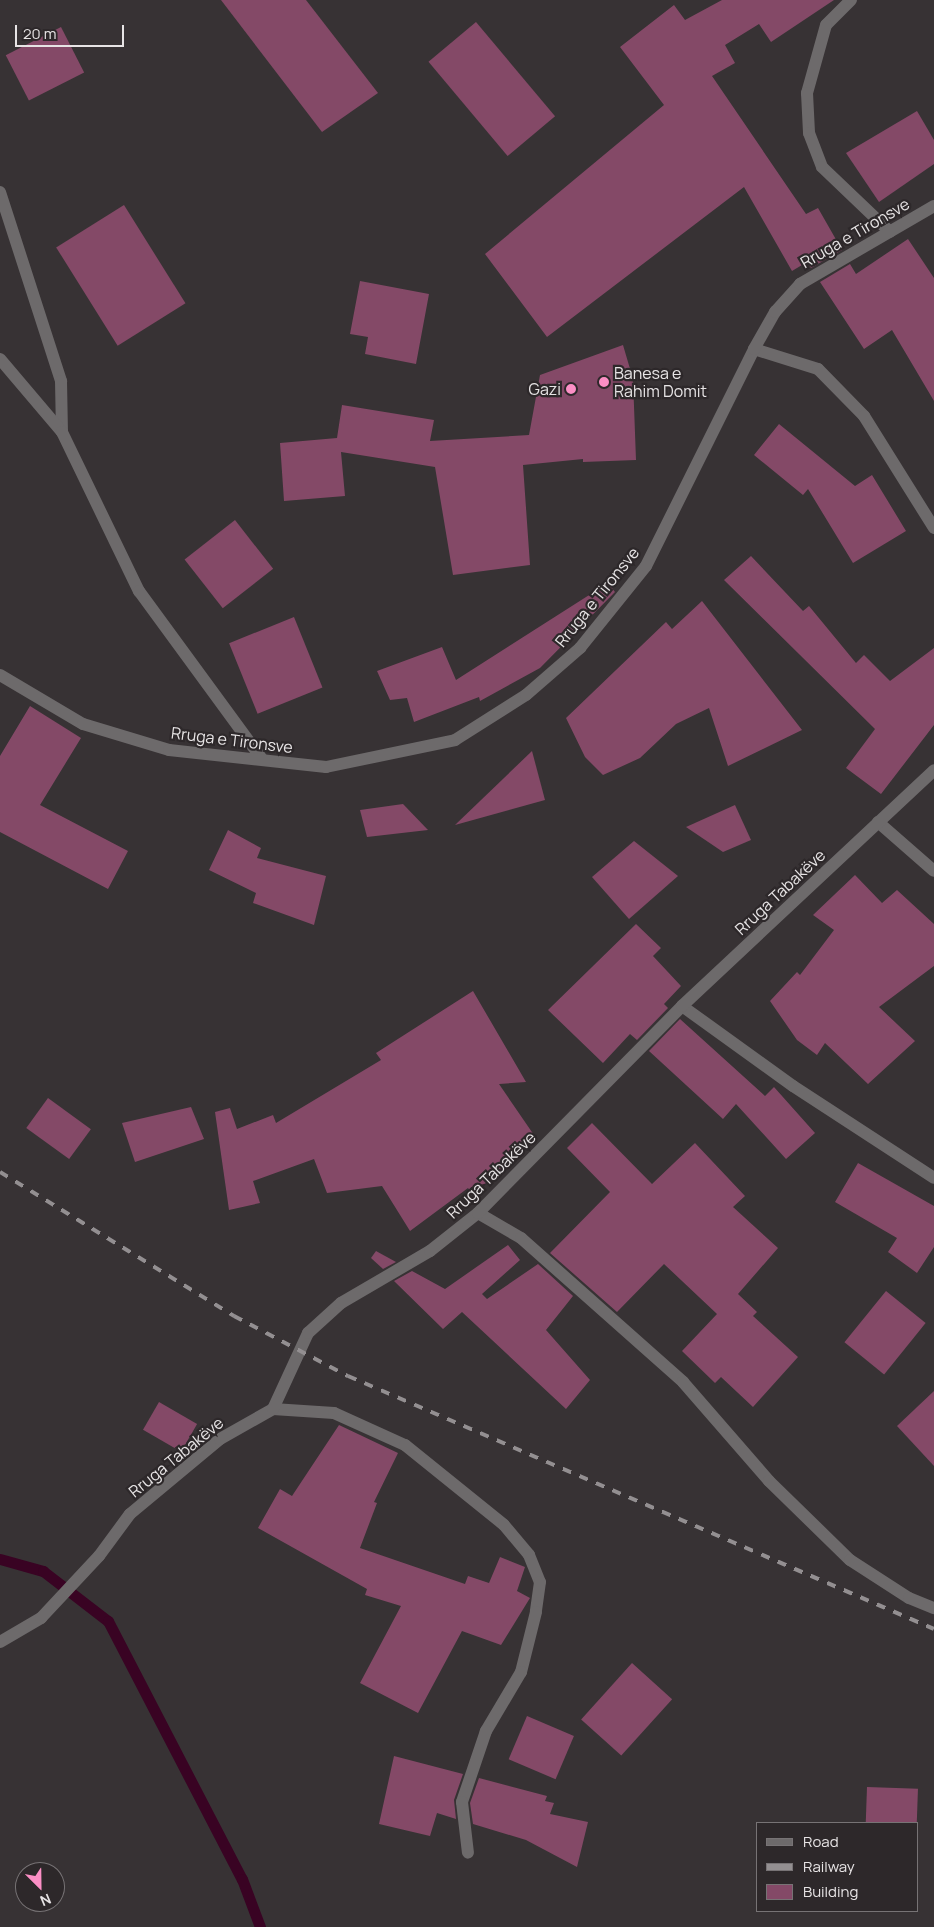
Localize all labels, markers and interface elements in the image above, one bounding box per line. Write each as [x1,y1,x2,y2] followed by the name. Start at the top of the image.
[18,15,126,47] scale bar
[23,23,56,44] text: 20 m
[797,194,913,272] street label: Rruga e Tironsve
[614,363,707,401] place label: Banesa e Rahim Domit
[598,376,610,388] marker: Banesa e Rahim Domit
[529,379,561,399] place label: Gazi
[565,383,577,395] marker: Gazi
[551,543,643,651] street label: Rruga e Tironsve
[170,723,294,757] street label: Rruga e Tironsve
[731,845,829,939] street label: Rruga Tabakëve
[442,1128,540,1222] street label: Rruga Tabakëve
[125,1413,227,1501] street label: Rruga Tabakëve
[756,1822,919,1912] legend
[803,1831,839,1852] text: Road
[803,1856,855,1877] text: Railway
[15,1862,65,1912] north arrow
[803,1881,858,1902] text: Building
[37,1890,54,1911] text: N

